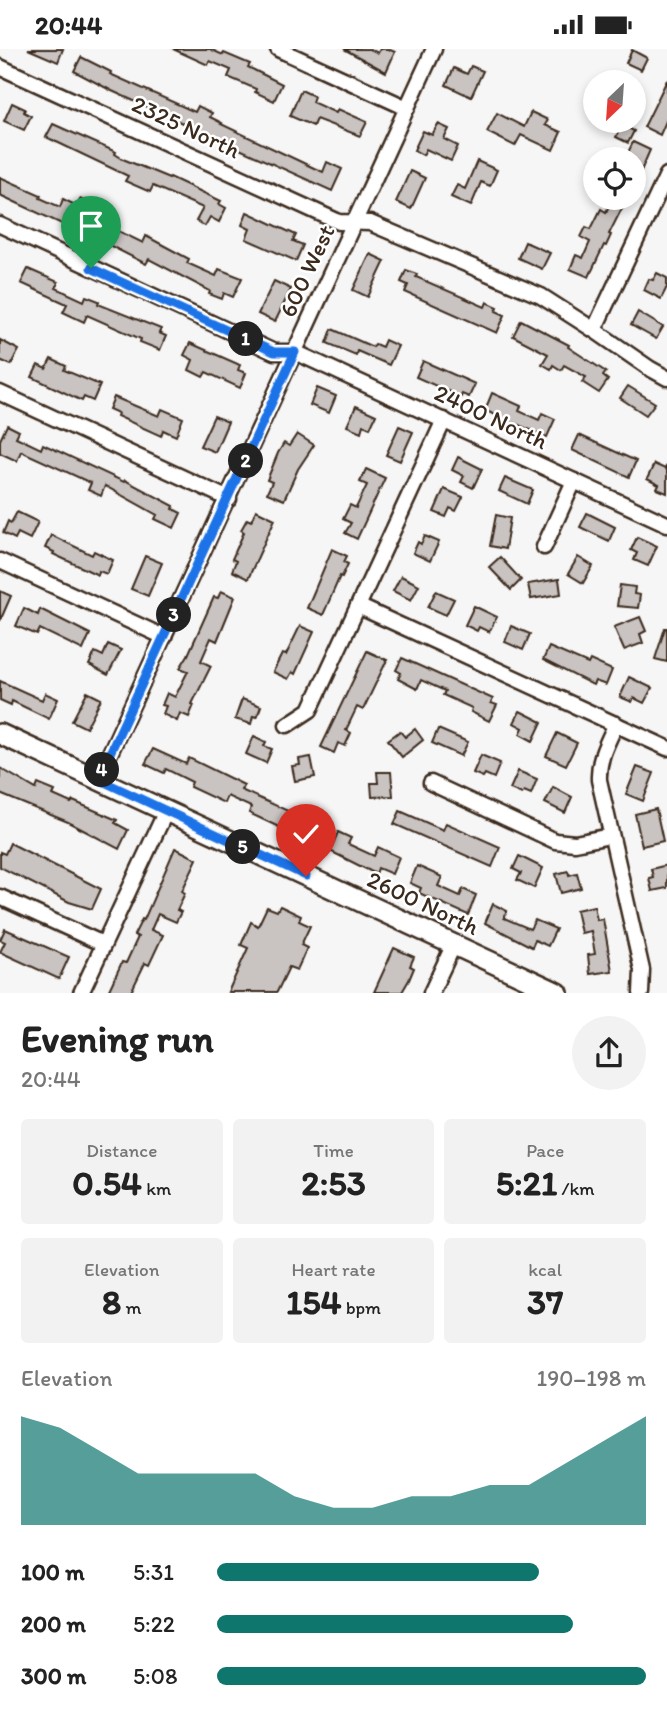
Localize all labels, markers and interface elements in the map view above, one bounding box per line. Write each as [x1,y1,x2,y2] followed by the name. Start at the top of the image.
[35,9,102,41] text: 20:44
[583,70,646,133] north arrow
[583,70,646,210] map controls
[127,89,245,164] street label: 2325 North
[583,147,646,210] button: locate
[61,196,121,268] pin
[72,207,110,245] icon: arrive
[273,220,341,322] street label: 600 West
[229,321,264,357] pin: 1
[241,327,250,350] text: 1
[430,378,553,456] street label: 2400 North
[229,443,264,479] pin: 2
[241,449,251,472] text: 2
[156,597,192,633] pin: 3
[168,603,179,626] text: 3
[84,753,119,787] pin: 4
[96,758,107,781] text: 4
[276,804,336,876] pin
[287,815,325,853] icon: check
[226,829,260,865] pin: 5
[238,835,247,858] text: 5
[363,864,484,941] street label: 2600 North
[21,1016,214,1062] text: Evening run
[572,1016,646,1090] button: share
[21,1065,81,1093] text: 20:44
[86,1139,157,1162] text: Distance
[313,1139,354,1162] text: Time
[526,1139,564,1162] text: Pace
[72,1162,142,1204] text: 0.54
[301,1162,366,1204] text: 2:53
[496,1162,557,1204] text: 5:21
[142,1177,171,1200] text: km
[557,1177,595,1200] text: /km
[84,1258,160,1281] text: Elevation
[291,1258,376,1281] text: Heart rate
[528,1258,562,1281] text: kcal
[102,1281,121,1323] text: 8
[286,1281,342,1323] text: 154
[527,1281,563,1323] text: 37
[121,1296,142,1319] text: m
[342,1296,381,1319] text: bpm
[21,1364,112,1392] text: Elevation
[536,1364,646,1392] text: 190–198 m
[21,1558,85,1586] text: 100 m
[133,1558,174,1586] text: 5:31
[21,1610,86,1638] text: 200 m
[133,1610,175,1638] text: 5:22
[21,1662,86,1690] text: 300 m
[133,1662,177,1690] text: 5:08

